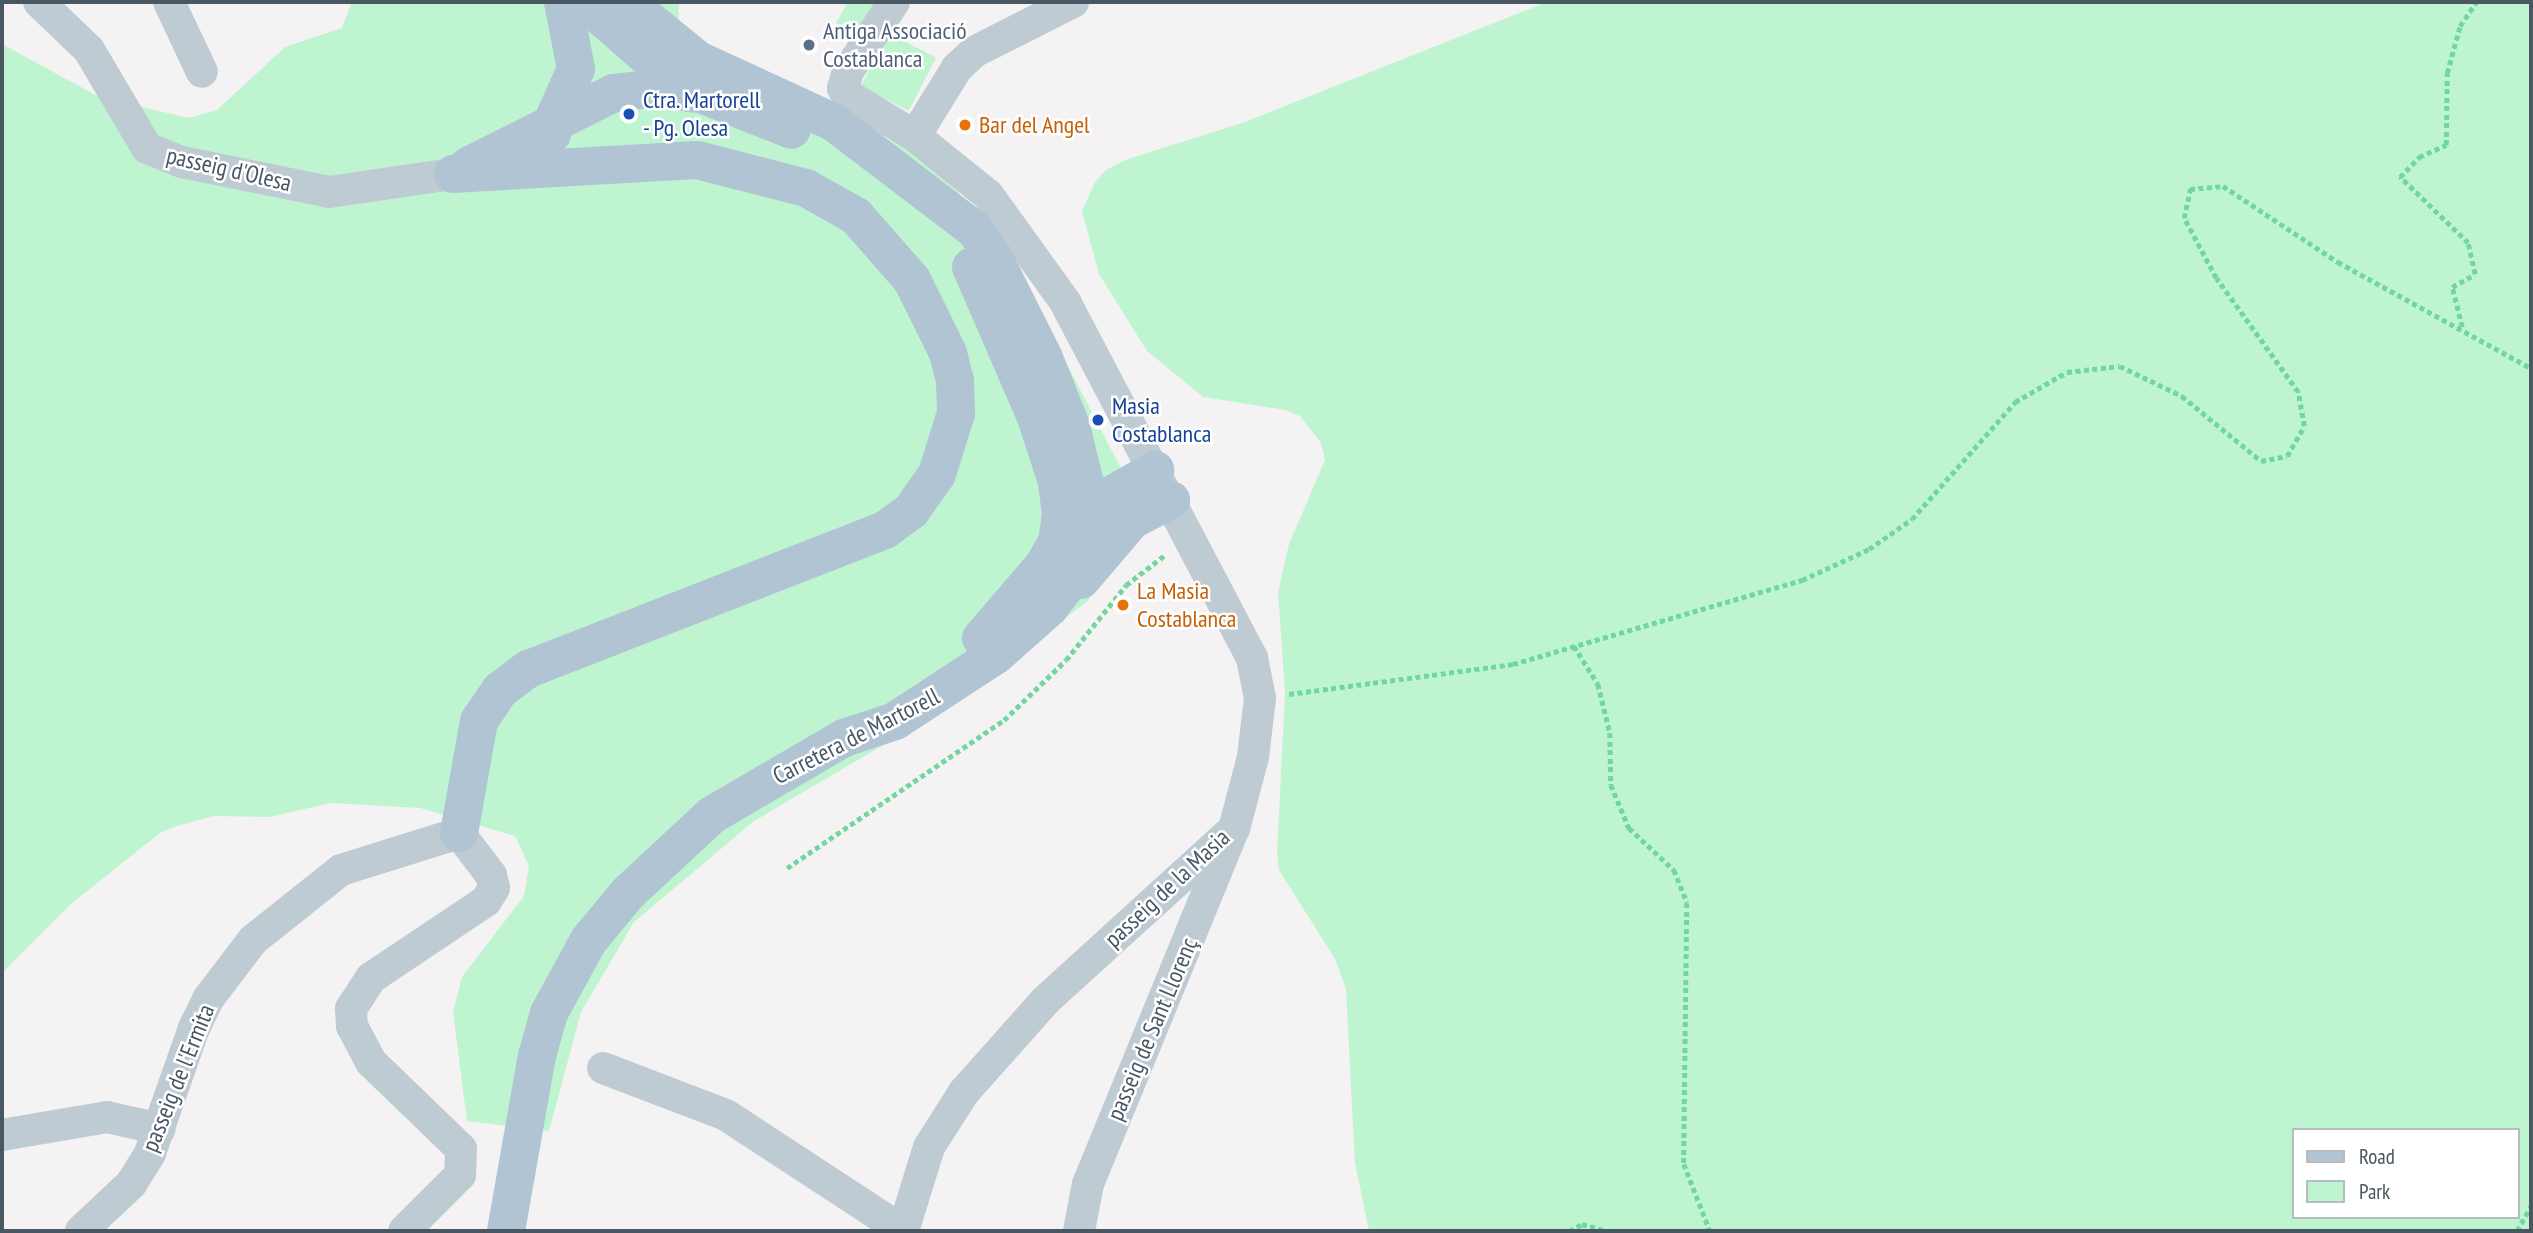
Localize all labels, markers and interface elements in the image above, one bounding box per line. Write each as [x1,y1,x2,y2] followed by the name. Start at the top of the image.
[823,17,967,73] place label: Antiga Associació Costablanca
[801,37,817,53] marker: Antiga Associació Costablanca
[643,86,762,142] place label: Ctra. Martorell - Pg. Olesa
[621,106,637,122] marker: Ctra. Martorell - Pg. Olesa
[979,111,1090,139] place label: Bar del Angel
[957,117,973,133] marker: Bar del Angel
[164,141,294,197] street label: passeig d'Olesa
[1112,392,1211,448] place label: Masia Costablanca
[1090,412,1106,428] marker: Masia Costablanca
[1137,577,1236,633] place label: La Masia Costablanca
[1115,597,1131,613] marker: La Masia Costablanca
[768,682,944,790] street label: Carretera de Martorell
[1099,823,1235,953] street label: passeig de la Masia
[1100,933,1204,1125] street label: passeig de Sant Llorenç
[135,1000,221,1156] street label: passeig de l'Ermita
[2292,1128,2519,1219] legend
[2359,1143,2395,1170] text: Road
[2359,1178,2390,1205] text: Park

